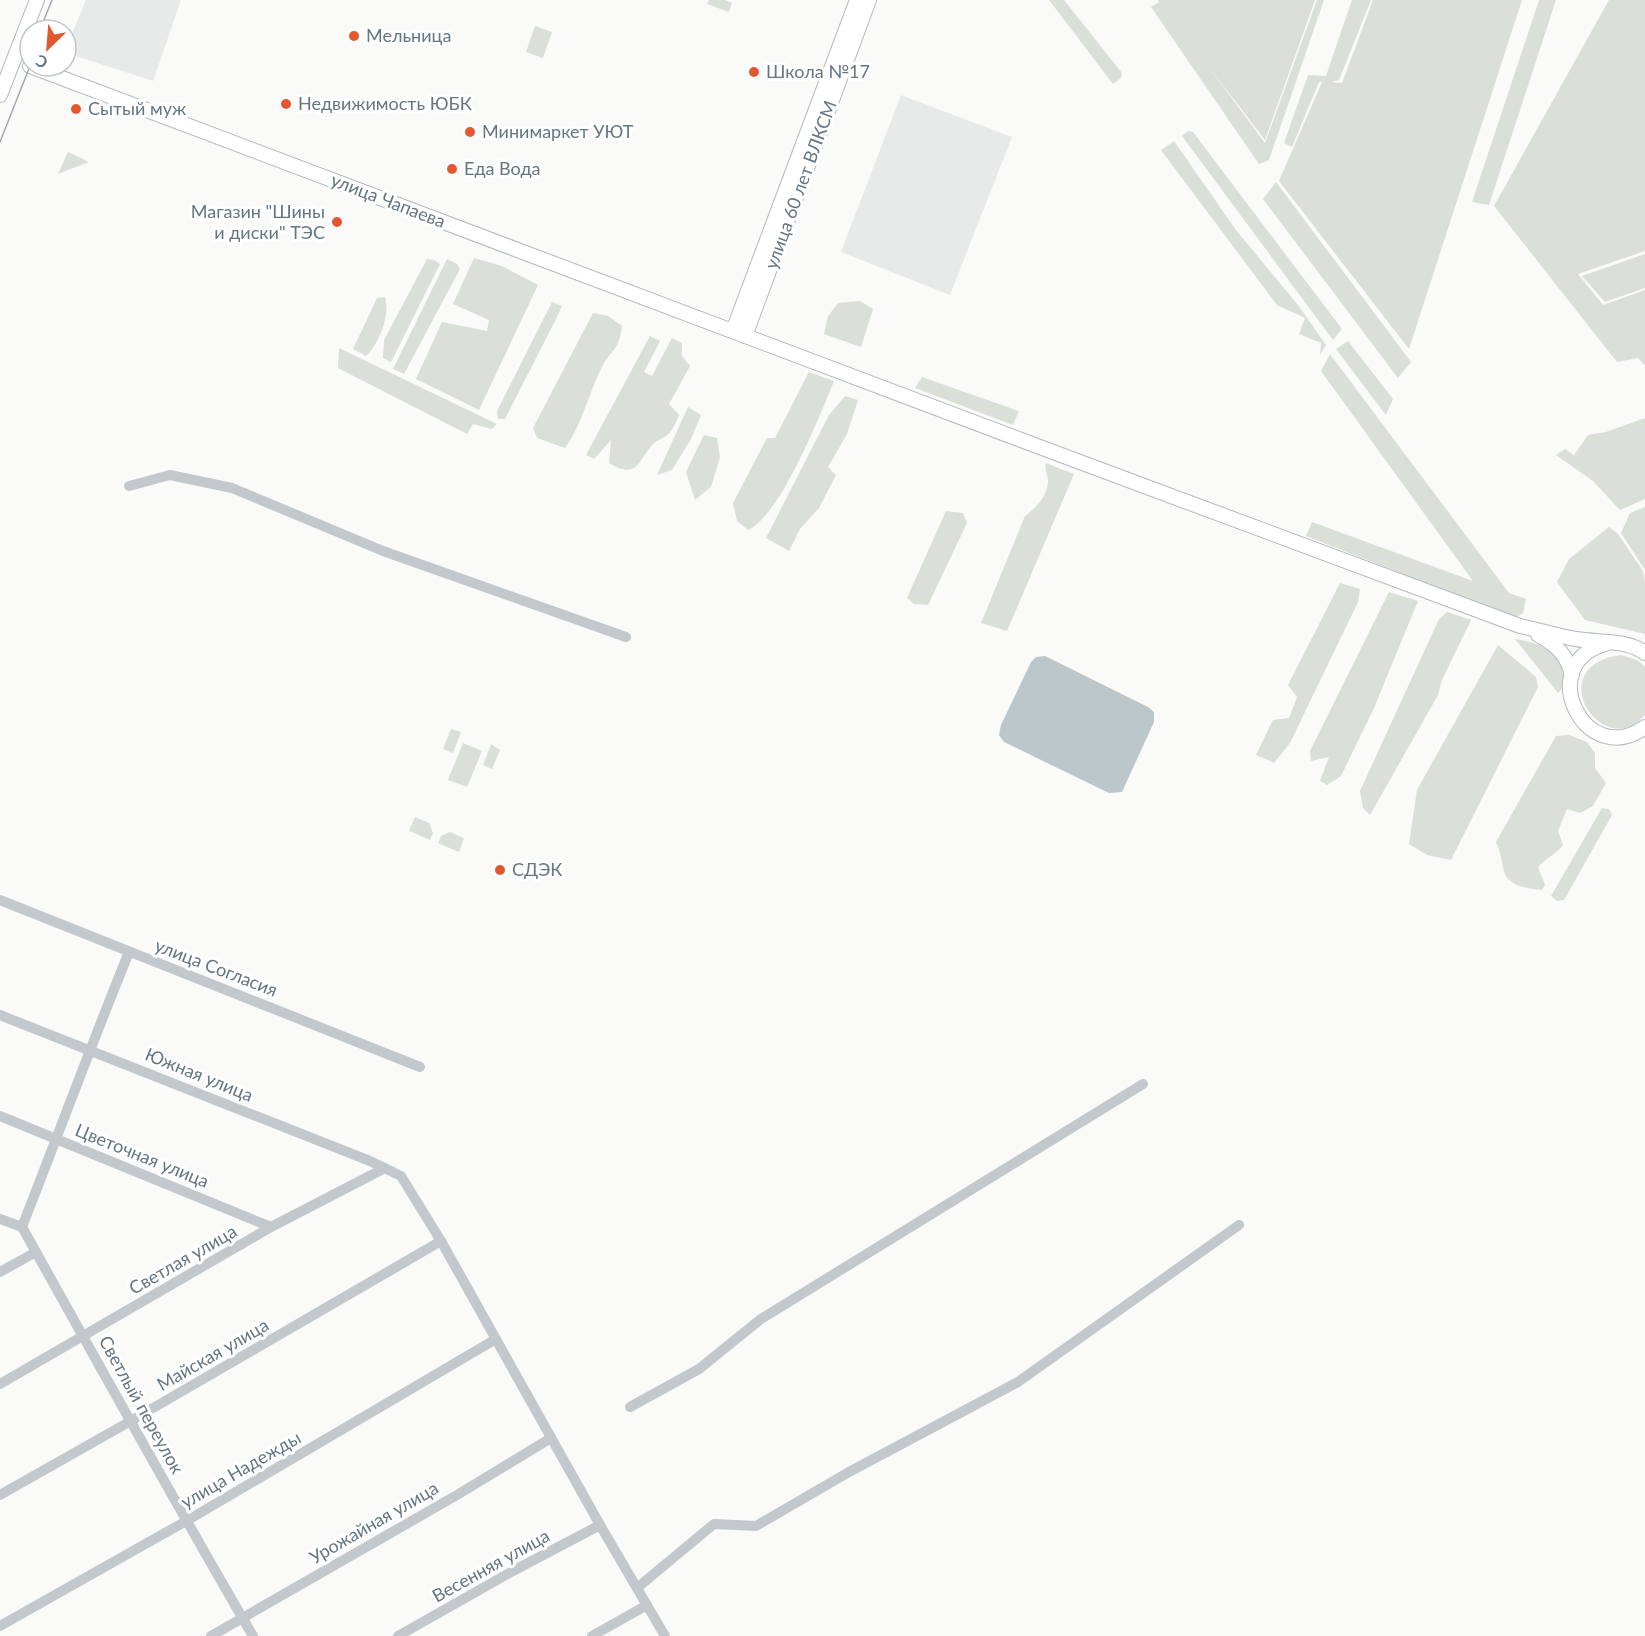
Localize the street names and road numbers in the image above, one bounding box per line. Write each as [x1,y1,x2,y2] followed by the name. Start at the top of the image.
[759,97,841,272] street label: улица 60 лет ВЛКСМ
[328,168,449,232] street label: улица Чапаева
[152,934,281,1001] street label: улица Согласия
[142,1042,257,1106] street label: Южная улица
[72,1118,212,1192] street label: Цветочная улица
[125,1219,240,1299] street label: Светлая улица
[153,1313,272,1395] street label: Майская улица
[95,1332,189,1478] street label: Светлый переулок
[177,1426,304,1512] street label: улица Надежды
[305,1476,442,1568] street label: Урожайная улица
[428,1524,553,1606] street label: Весенняя улица

